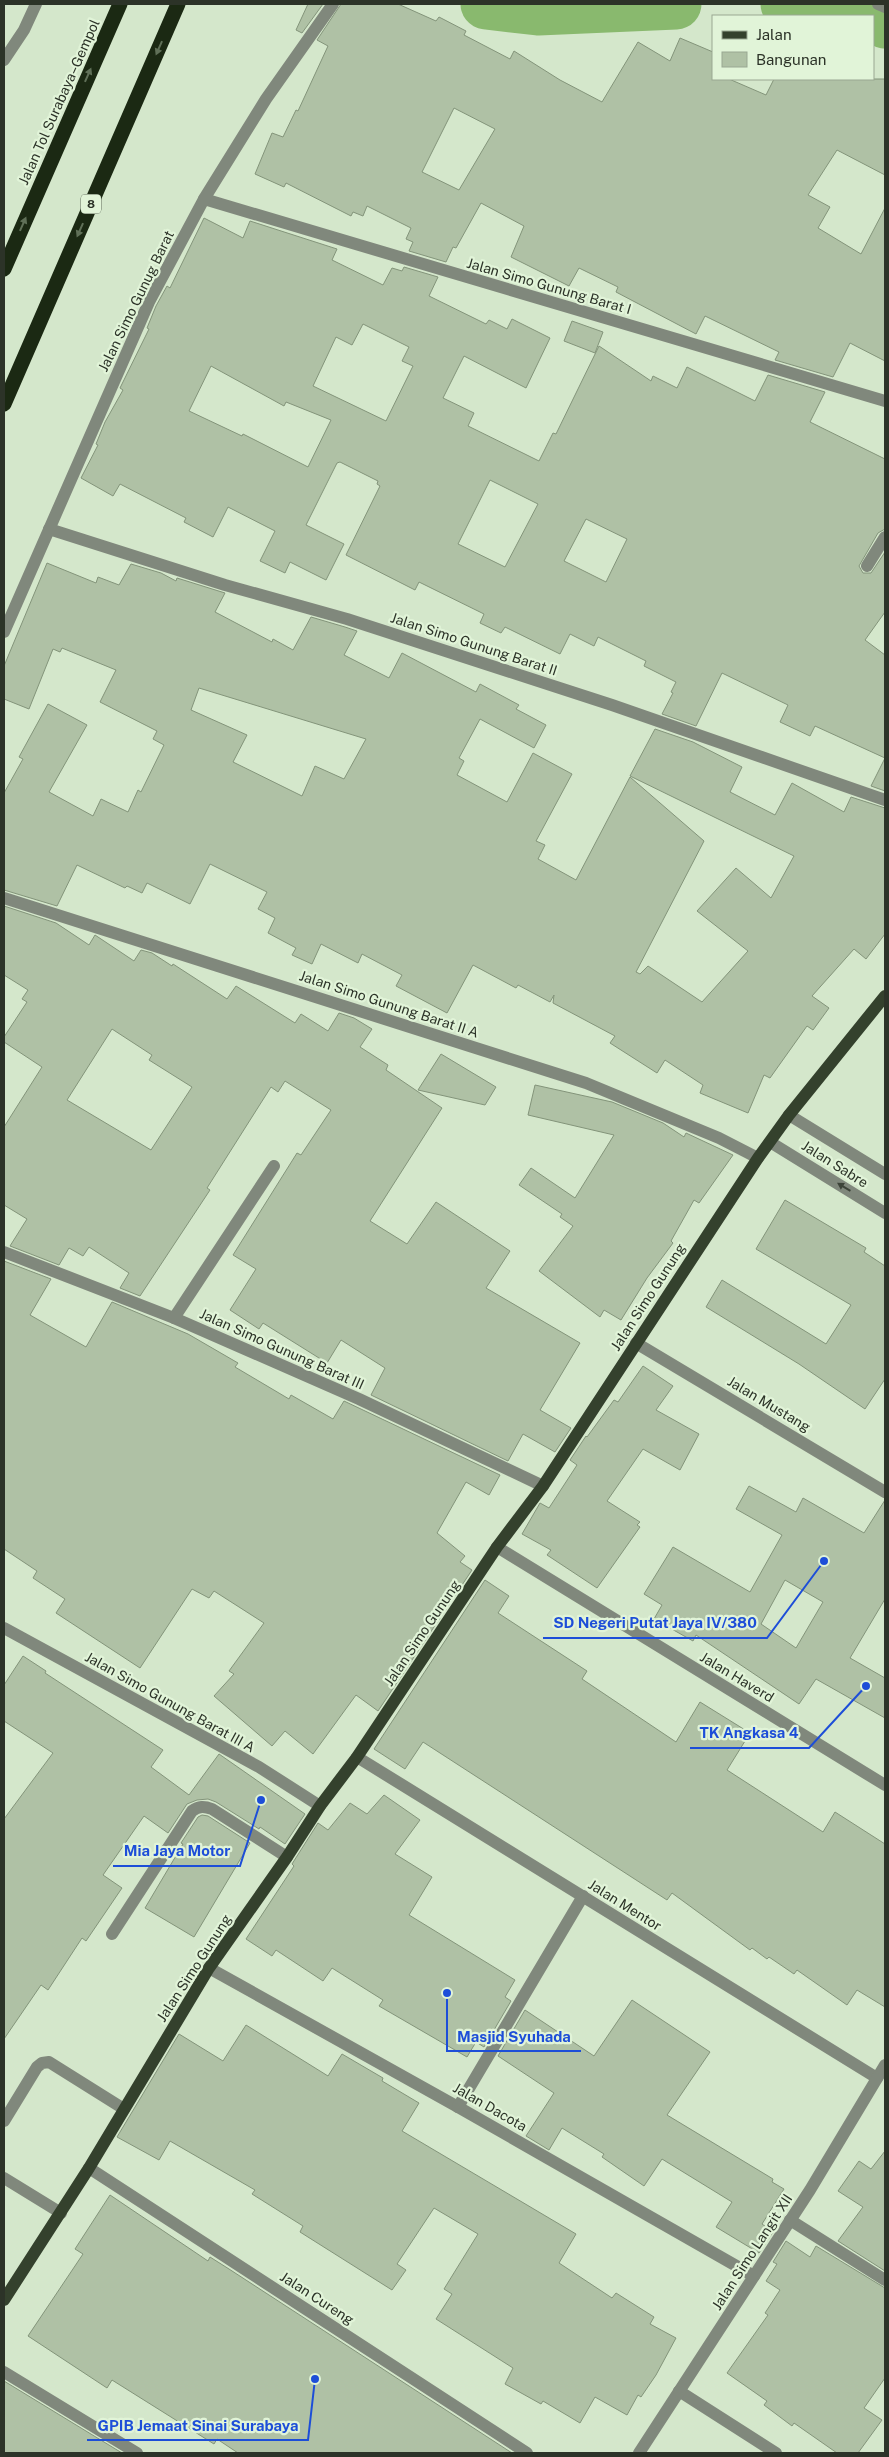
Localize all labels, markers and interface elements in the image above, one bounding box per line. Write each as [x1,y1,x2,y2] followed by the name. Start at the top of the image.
[712,15,874,80] legend
[15,17,103,187] street label: Jalan Tol Surabaya–Gempol
[756,26,792,43] text: Jalan
[154,41,162,55] one-way arrow
[756,51,827,68] text: Bangunan
[85,68,93,82] one-way arrow
[81,194,101,213] road number: 8
[20,217,28,231] one-way arrow
[75,223,83,237] one-way arrow
[95,228,177,374] street label: Jalan Simo Gunug Barat
[465,255,633,317] street label: Jalan Simo Gunung Barat I
[389,609,559,679] street label: Jalan Simo Gunung Barat II
[297,967,481,1041] street label: Jalan Simo Gunung Barat II A
[799,1137,871,1191] street label: Jalan Sabre
[837,1183,850,1192] one-way arrow
[607,1240,689,1354] street label: Jalan Simo Gunung
[197,1305,367,1393] street label: Jalan Simo Gunung Barat III
[725,1373,814,1435] street label: Jalan Mustang
[381,1577,464,1689] street label: Jalan Simo Gunung
[543,1608,767,1638] callout: SD Negeri Putat Jaya IV/380
[553,1614,757,1631] text: SD Negeri Putat Jaya IV/380
[82,1649,258,1755] street label: Jalan Simo Gunung Barat III A
[697,1649,777,1705] street label: Jalan Haverd
[690,1718,809,1748] callout: TK Angkasa 4
[699,1724,799,1741] text: TK Angkasa 4
[113,1836,240,1866] callout: Mia Jaya Motor
[124,1842,230,1859] text: Mia Jaya Motor
[585,1876,665,1934] street label: Jalan Mentor
[153,1911,235,2025] street label: Jalan Simo Gunung
[447,2021,581,2051] callout: Masjid Syuhada
[457,2028,571,2045] text: Masjid Syuhada
[450,2079,530,2135] street label: Jalan Dacota
[708,2191,796,2313] street label: Jalan Simo Langit XII
[277,2268,357,2328] street label: Jalan Cureng
[87,2410,308,2440] callout: GPIB Jemaat Sinai Surabaya
[98,2417,298,2434] text: GPIB Jemaat Sinai Surabaya

